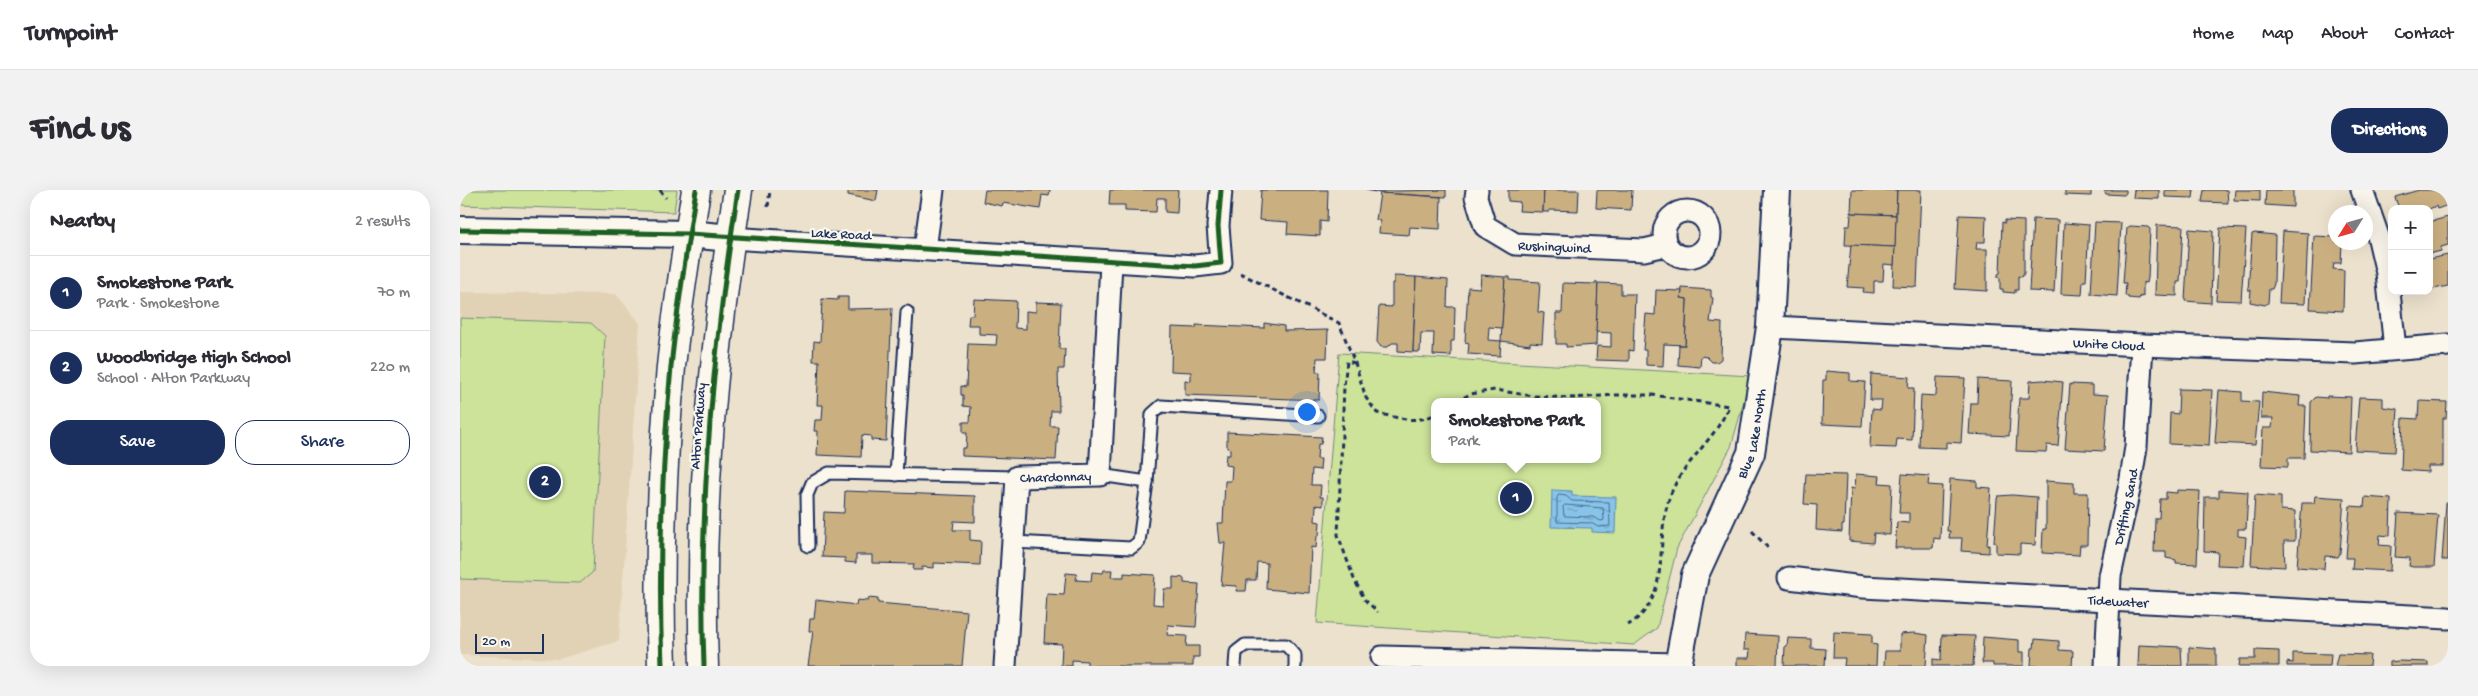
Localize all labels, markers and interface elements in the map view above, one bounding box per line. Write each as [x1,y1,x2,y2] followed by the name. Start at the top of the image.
[25,20,116,49] text: Turnpoint
[2192,24,2234,45] text: Home
[2262,24,2293,45] text: Map
[2321,24,2367,45] text: About
[2395,24,2453,45] text: Contact
[2331,108,2448,153] button: Directions
[30,110,130,151] text: Find us
[2328,205,2373,250] north arrow
[2388,205,2433,295] map controls
[2388,205,2433,250] button: +
[50,210,115,235] text: Nearby
[355,213,410,232] text: 2 results
[810,225,873,246] street label: Lake Road
[1518,238,1593,259] street label: Rushingwind
[2388,250,2433,295] button: −
[97,272,232,295] text: Smokestone Park
[63,284,69,303] text: 1
[377,284,410,303] text: 70 m
[97,295,219,314] text: Park · Smokestone
[2072,336,2146,356] street label: White Cloud
[97,347,291,370] text: Woodbridge High School
[62,359,70,378] text: 2
[370,359,410,378] text: 220 m
[97,370,250,389] text: School · Alton Parkway
[688,382,711,470] street label: Alton Parkway
[1734,387,1772,483] street label: Blue Lake North
[1431,398,1601,463] popup
[1294,399,1320,425] your location
[1449,410,1583,433] text: Smokestone Park
[50,420,225,465] button: Save
[235,420,410,465] button: Share
[1449,433,1479,452] text: Park
[529,463,561,501] pin: 2
[2111,466,2144,548] street label: Drifting Sand
[1020,469,1092,488] street label: Chardonnay
[1500,479,1532,517] pin: 1
[2086,593,2150,613] street label: Tidewater
[475,631,544,654] scale bar
[482,634,510,651] text: 20 m

